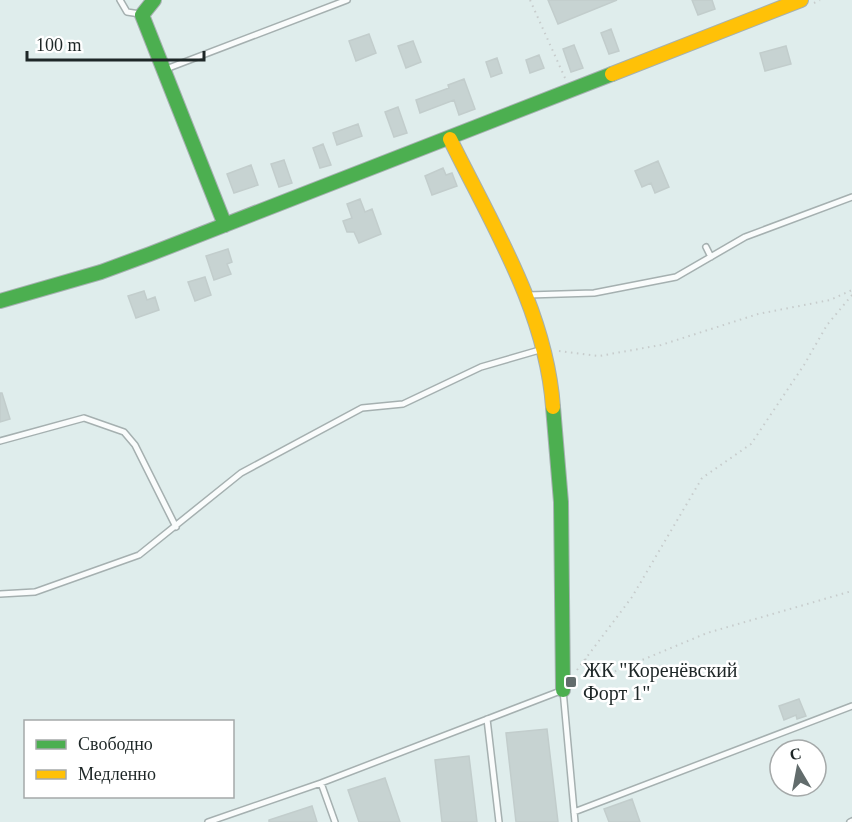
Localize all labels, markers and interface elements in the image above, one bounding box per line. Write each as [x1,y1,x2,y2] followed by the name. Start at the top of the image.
[27,24,204,62] scale bar
[36,35,82,55] text: 100 m
[583,659,738,705] place label: ЖК "Коренёвский Форт 1"
[564,675,578,689] marker: ЖК "Коренёвский Форт 1"
[24,720,234,798] legend
[78,734,153,754] text: Свободно
[768,738,828,798] north arrow
[788,744,803,763] text: С
[78,764,156,784] text: Медленно

